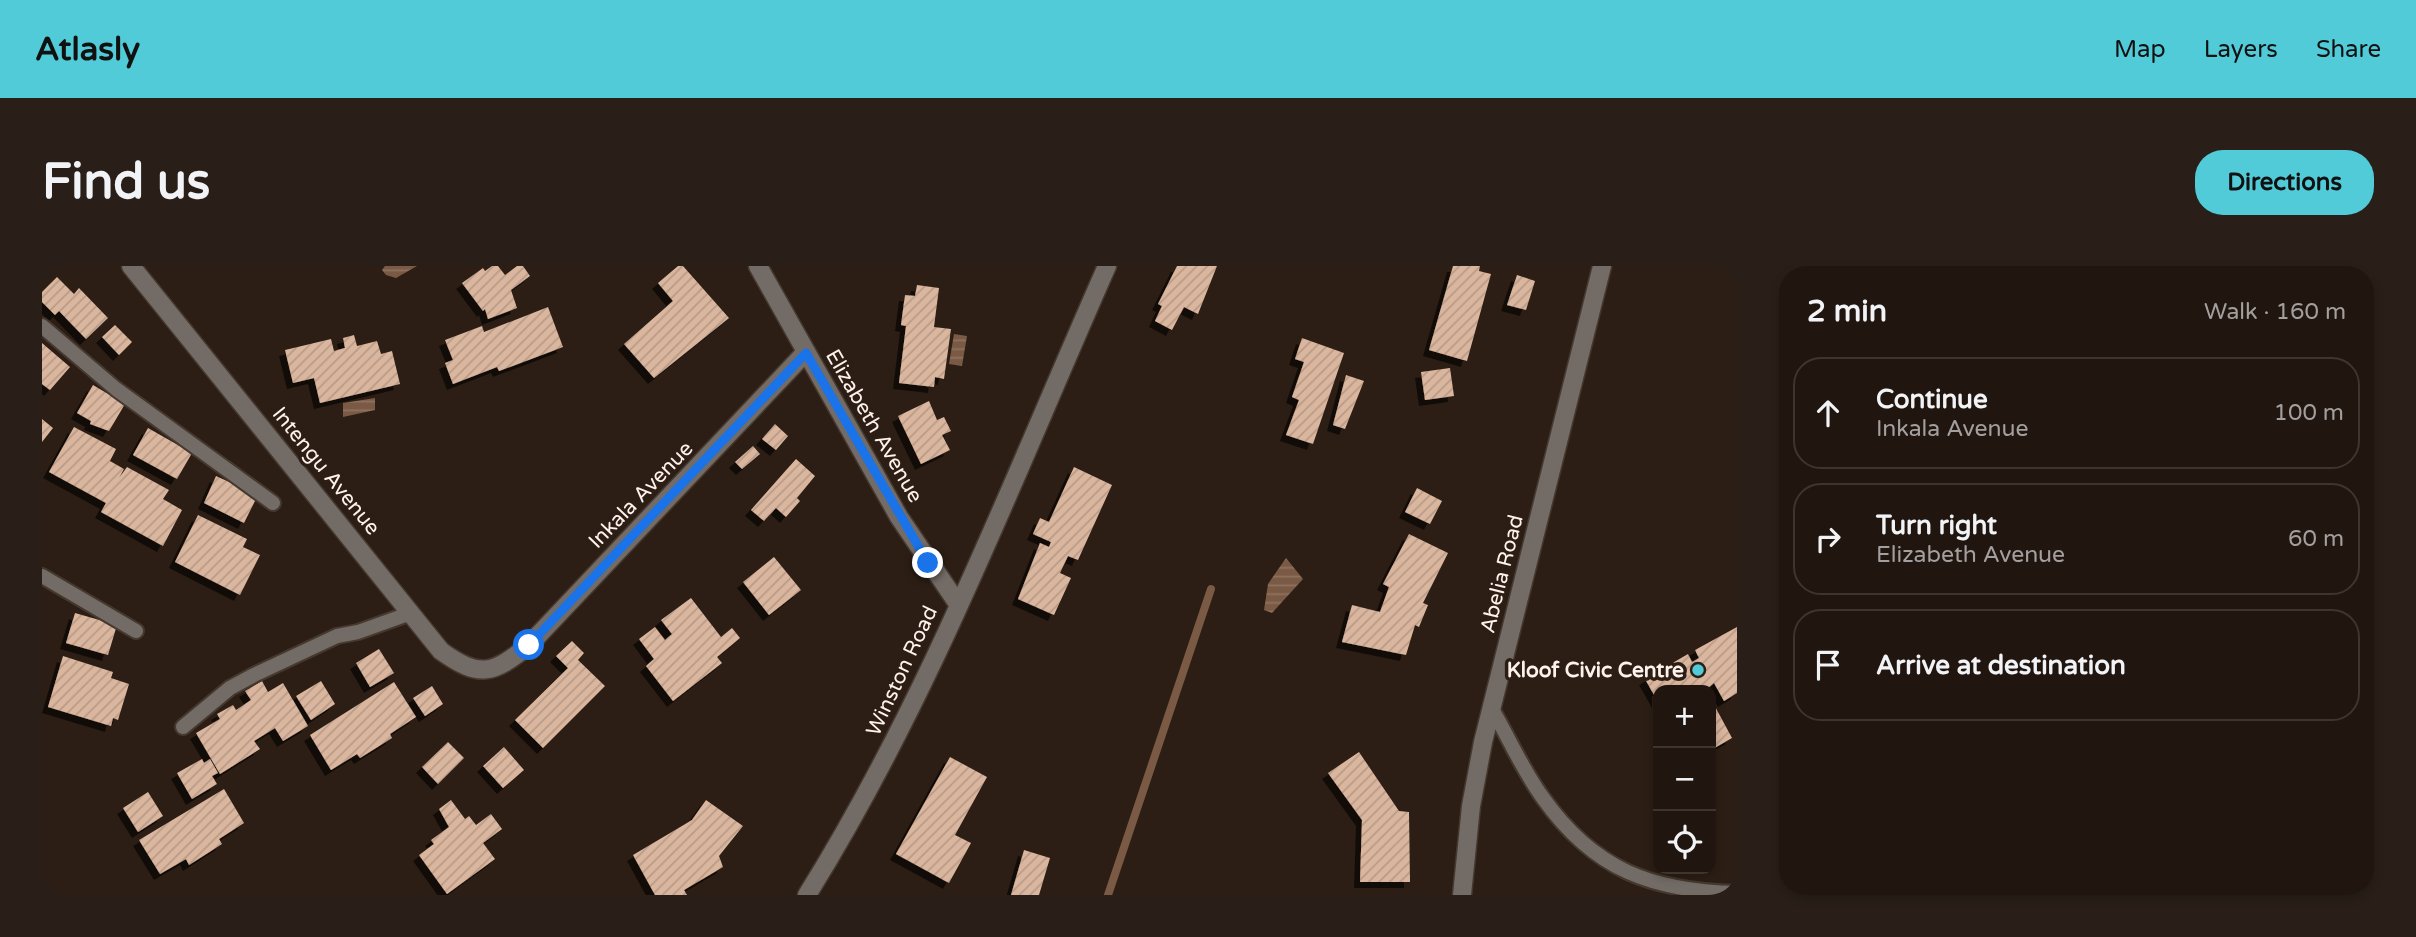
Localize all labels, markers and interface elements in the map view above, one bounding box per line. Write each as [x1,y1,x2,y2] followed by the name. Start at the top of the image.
[35,30,140,69] text: Atlasly
[2114,35,2166,64] text: Map
[2204,35,2278,64] text: Layers
[2316,35,2381,64] text: Share
[2195,150,2374,215] button: Directions
[42,153,210,212] text: Find us
[1807,293,1887,330] text: 2 min
[2204,298,2346,326] text: Walk · 160 m
[820,345,928,507] street label: Elizabeth Avenue
[1876,384,1988,415] text: Continue
[1809,394,1847,432] icon: ahead
[2274,399,2344,427] text: 100 m
[267,402,385,540] street label: Intengu Avenue
[1876,415,2029,443] text: Inkala Avenue
[584,436,698,554] street label: Inkala Avenue
[1876,510,1997,541] text: Turn right
[1475,512,1529,636] street label: Abelia Road
[1809,520,1847,558] icon: right
[2288,525,2344,553] text: 60 m
[1876,541,2065,569] text: Elizabeth Avenue
[912,547,943,578] route end
[861,602,943,740] street label: Winston Road
[513,629,544,660] route start
[1809,646,1847,684] icon: arrive
[1876,650,2126,681] text: Arrive at destination
[1507,658,1684,683] place label: Kloof Civic Centre
[1690,662,1706,678] marker: Kloof Civic Centre
[1653,685,1716,874] map controls
[1653,685,1716,748] button: +
[1653,748,1716,811] button: −
[1653,811,1716,874] button: locate

